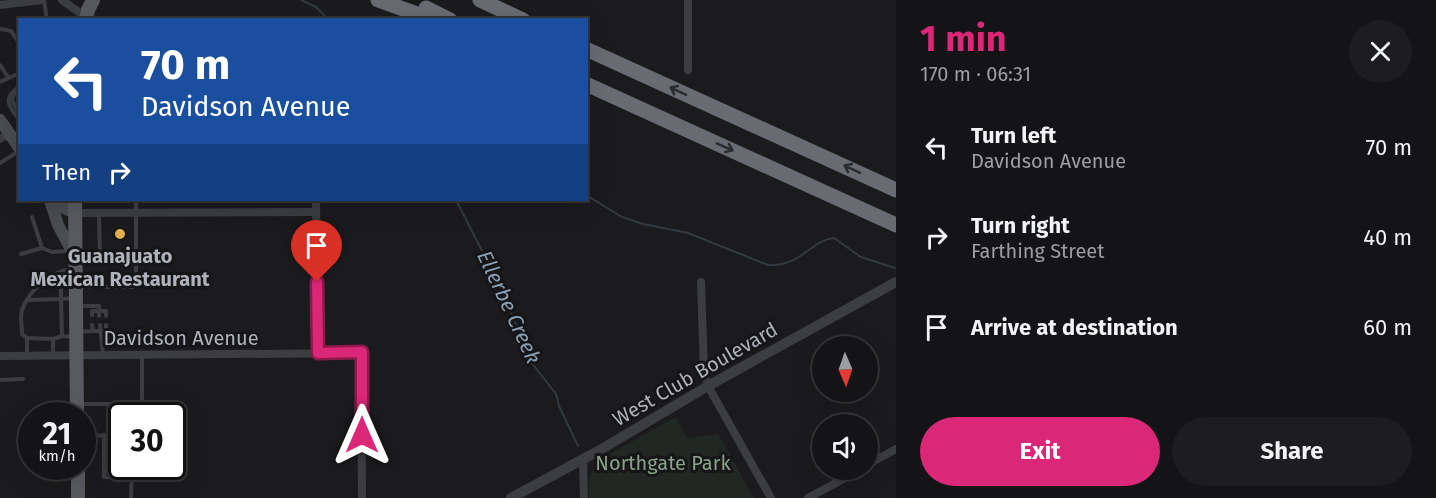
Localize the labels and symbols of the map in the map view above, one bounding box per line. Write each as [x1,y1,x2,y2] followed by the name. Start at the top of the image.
[670,84,688,96] one-way arrow
[715,142,733,153] one-way arrow
[844,163,862,174] one-way arrow
[291,220,342,282] pin
[113,227,127,241] marker: Guanajuato Mexican Restaurant
[30,244,210,291] place label: Guanajuato Mexican Restaurant
[471,246,547,368] water label: Ellerbe Creek
[608,317,782,431] street label: West Club Boulevard
[103,326,259,350] street label: Davidson Avenue
[812,336,878,402] north arrow
[108,402,186,480] speed limit sign: 30
[330,403,394,467] position arrow
[595,451,731,475] park label: Northgate Park

